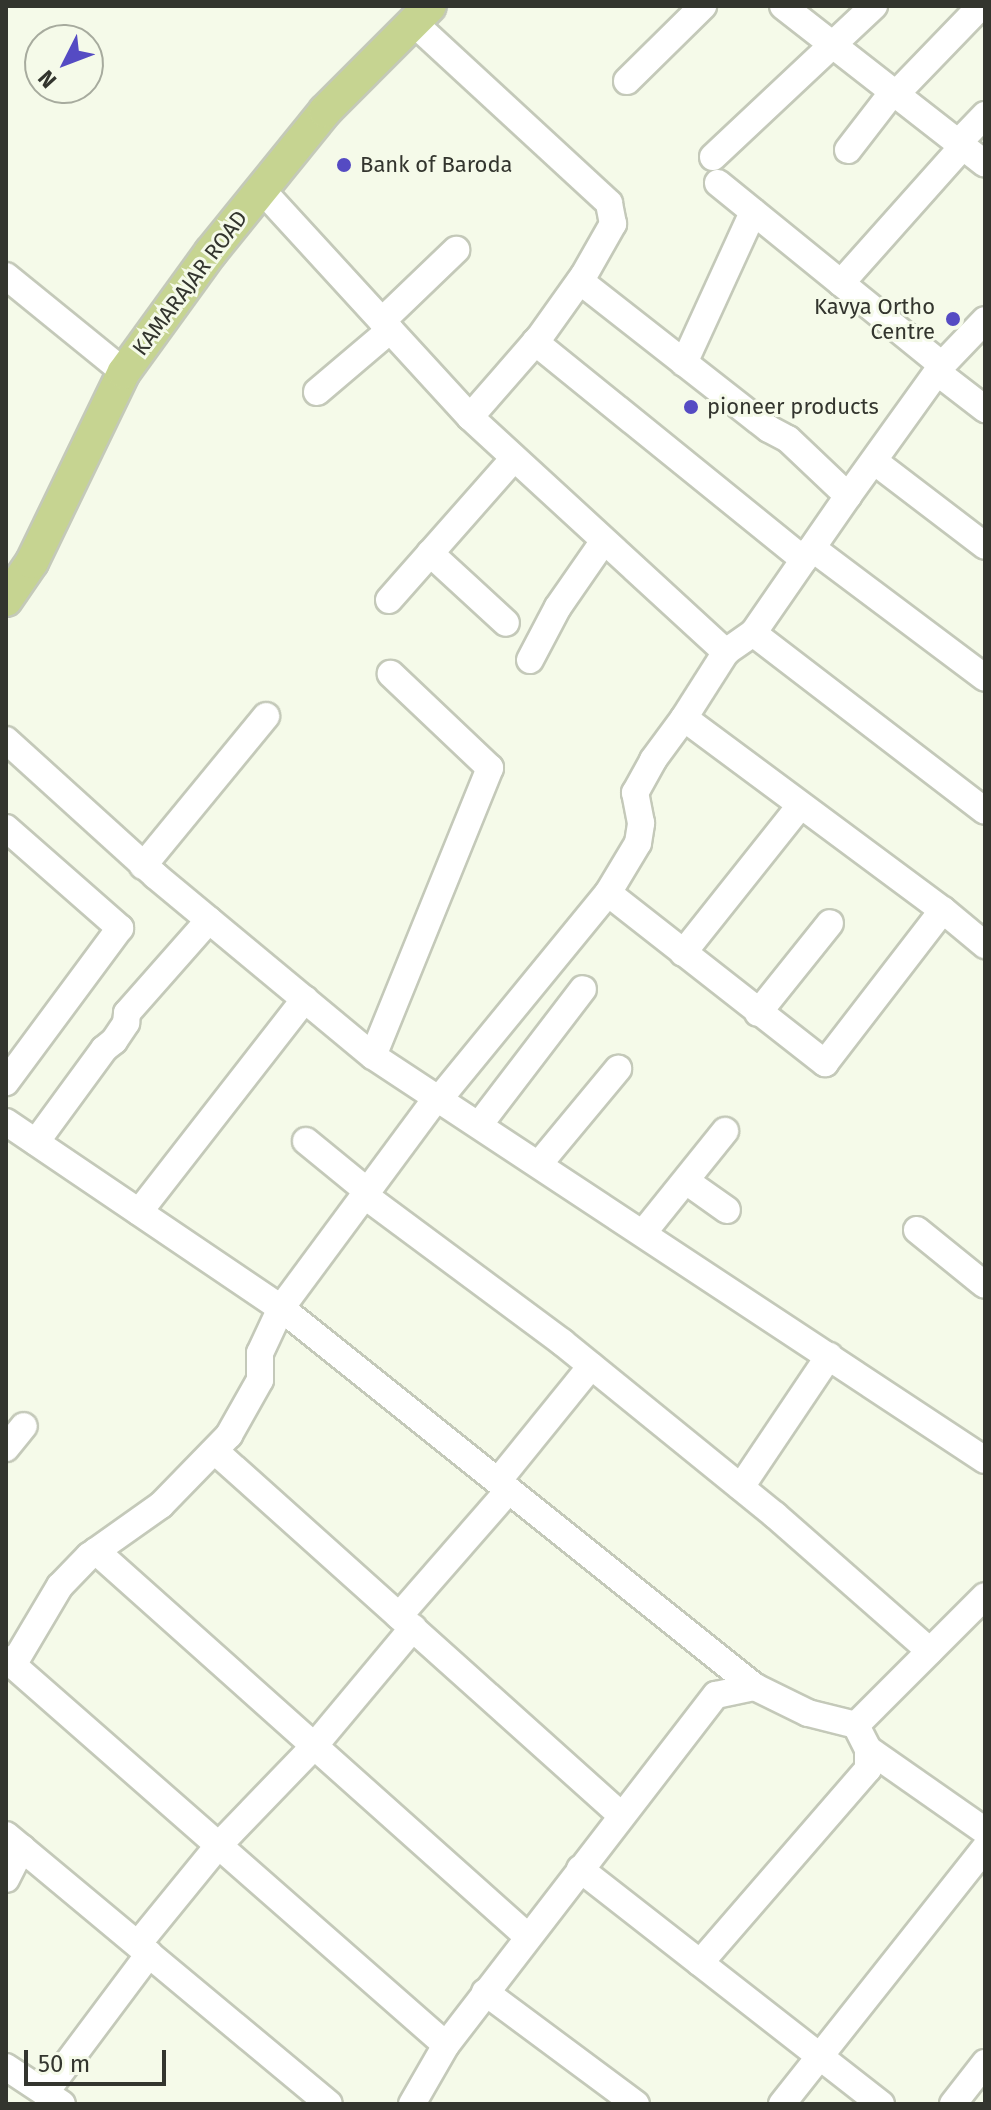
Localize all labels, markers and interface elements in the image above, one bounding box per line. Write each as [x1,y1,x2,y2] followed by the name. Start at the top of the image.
[24,24,104,104] north arrow
[32,65,62,94] text: N
[360,152,513,178] place label: Bank of Baroda
[335,156,353,174] marker: Bank of Baroda
[127,205,253,361] street label: KAMARAJAR ROAD
[814,293,935,344] place label: Kavya Ortho Centre
[942,308,964,330] marker: Kavya Ortho Centre
[707,394,879,420] place label: pioneer products
[682,398,700,416] marker: pioneer products
[28,2034,170,2084] scale bar
[38,2050,90,2078] text: 50 m

